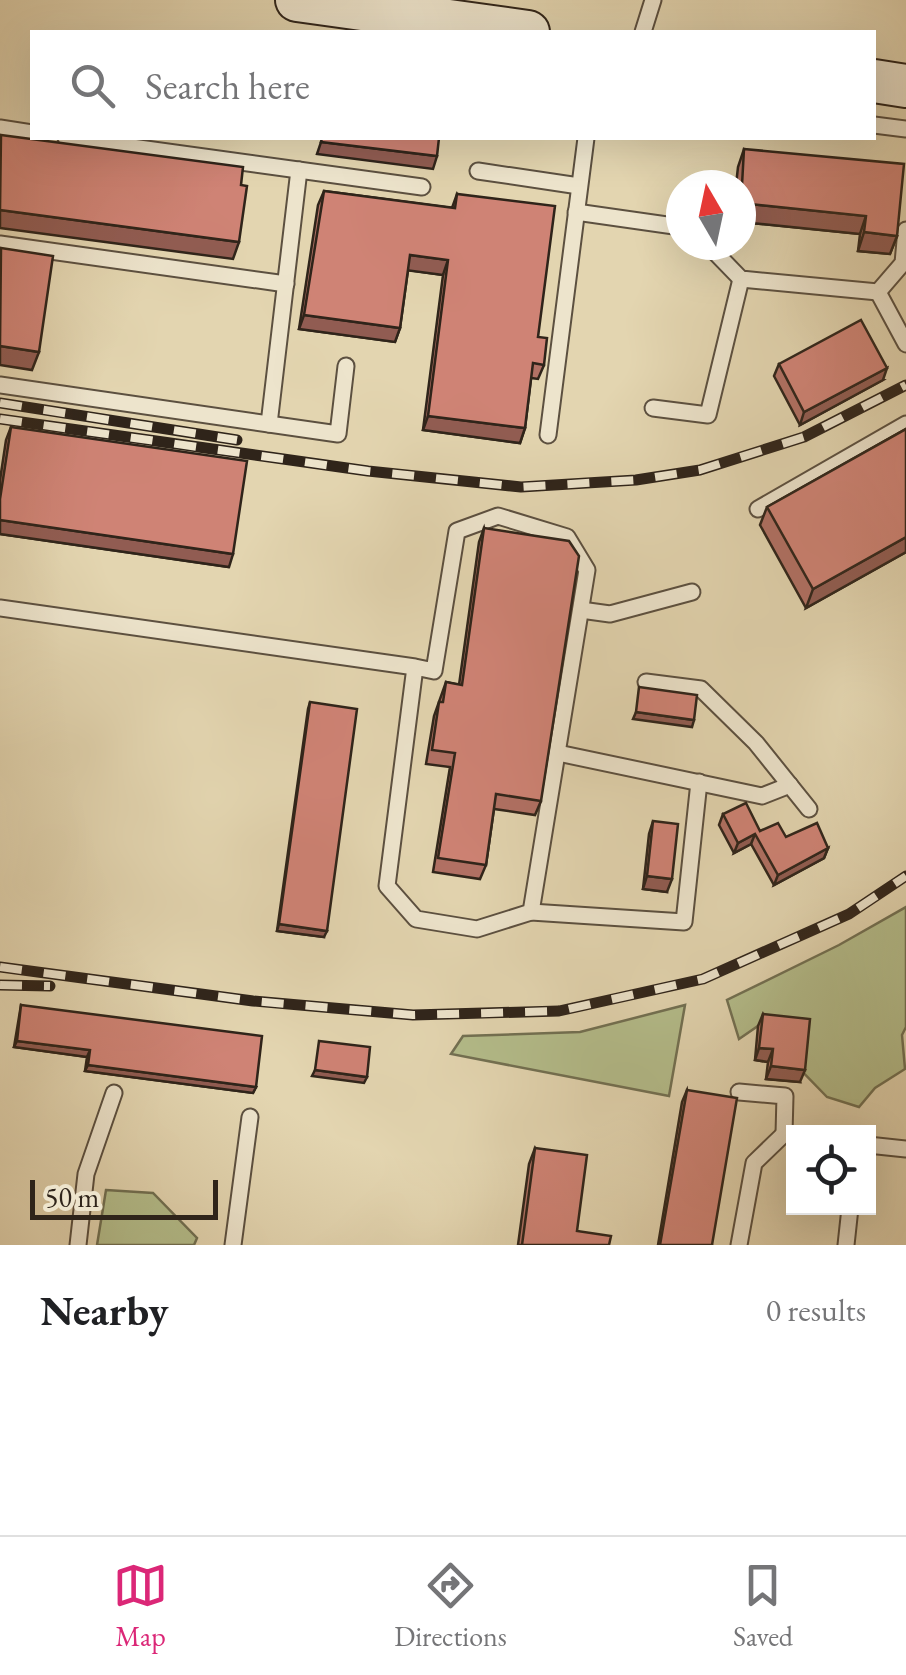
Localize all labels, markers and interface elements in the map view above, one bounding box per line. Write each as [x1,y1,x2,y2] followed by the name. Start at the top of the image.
[30,30,876,140] search box
[65,58,120,113] icon: search
[145,61,310,110] text: Search here
[666,170,756,260] north arrow
[786,1125,876,1215] map controls
[786,1125,876,1215] button: locate
[30,1175,218,1220] scale bar
[45,1179,99,1215] text: 50 m
[40,1283,169,1338] text: Nearby
[766,1289,866,1331] text: 0 results
[113,1558,168,1654] tab: Map
[394,1558,507,1654] tab: Directions
[733,1558,793,1654] tab: Saved

